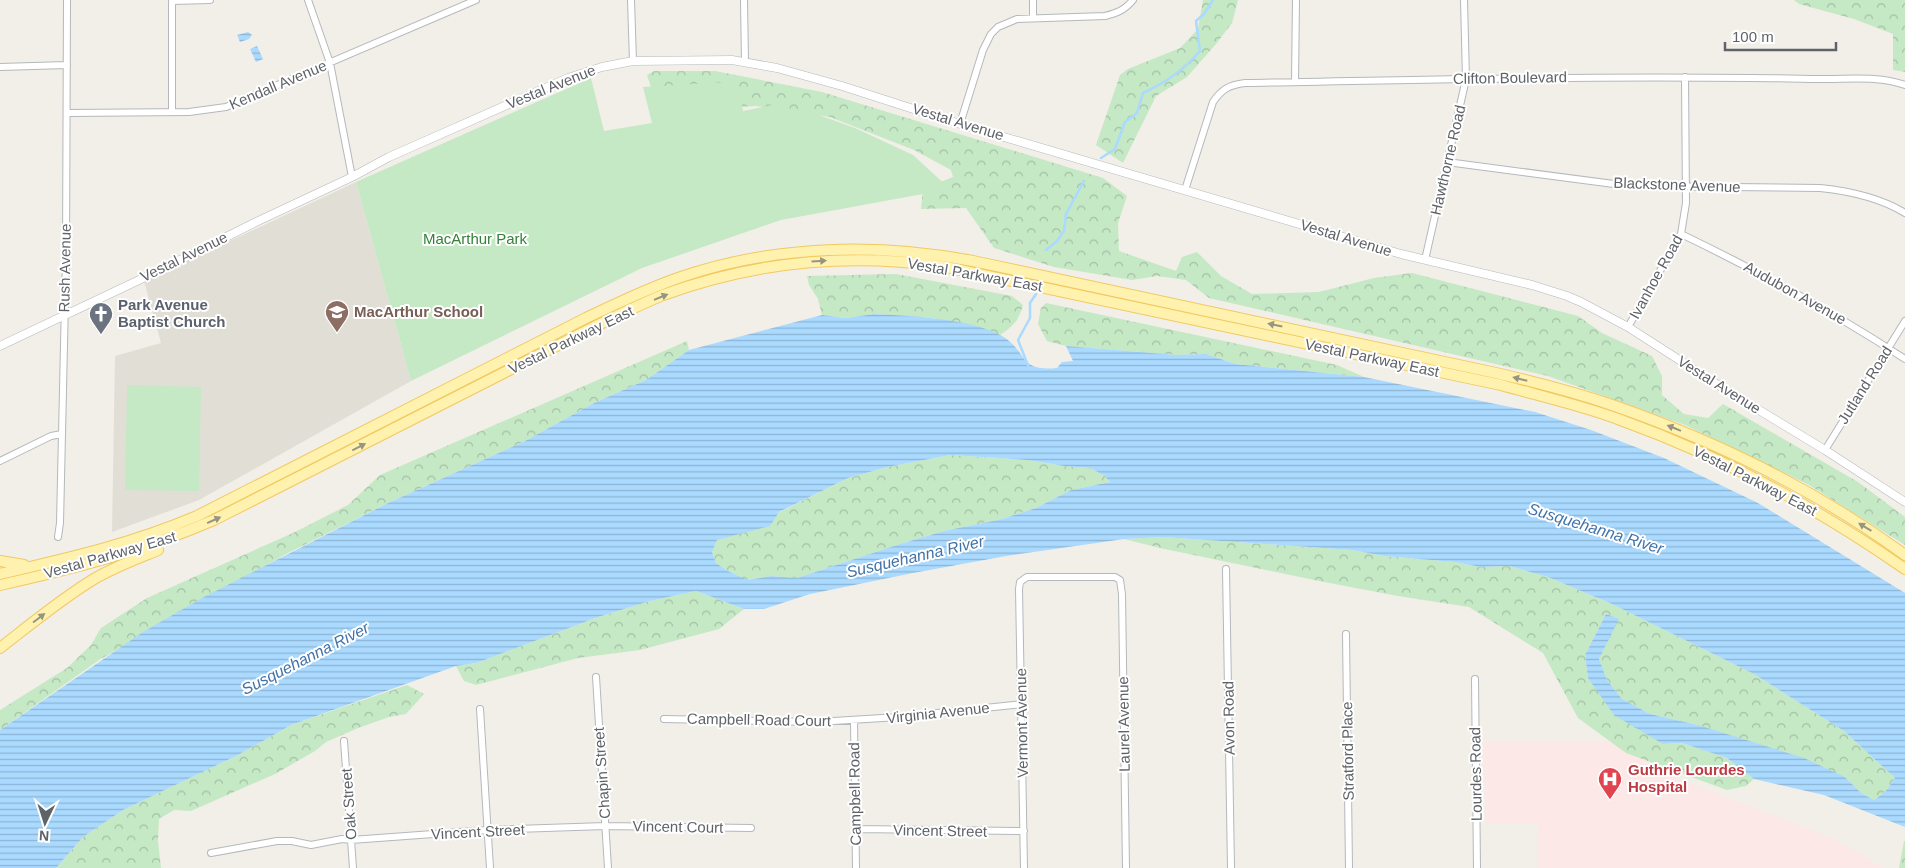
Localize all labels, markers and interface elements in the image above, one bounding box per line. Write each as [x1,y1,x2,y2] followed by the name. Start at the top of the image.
[1725,20,1836,52] scale bar
[1732,28,1774,45] text: 100 m
[227,56,329,113] street label: Kendall Avenue
[504,61,598,112] street label: Vestal Avenue
[1453,68,1567,87] street label: Clifton Boulevard
[910,100,1006,144] street label: Vestal Avenue
[1427,103,1468,217] street label: Hawthorne Road
[1613,174,1741,195] street label: Blackstone Avenue
[1298,216,1394,260] street label: Vestal Avenue
[55,223,74,313] street label: Rush Avenue
[137,228,230,285] street label: Vestal Avenue
[423,230,528,247] park label: MacArthur Park
[1625,232,1686,322] street label: Ivanhoe Road
[906,254,1045,295] street label: Vestal Parkway East
[811,257,827,265] one-way arrow
[1741,257,1849,328] street label: Audubon Avenue
[654,293,669,301] one-way arrow
[118,296,226,330] place label: Park Avenue Baptist Church
[324,299,350,333] school or university icon: MacArthur School
[88,301,114,335] church icon: Park Avenue Baptist Church
[506,302,637,377] street label: Vestal Parkway East
[354,303,483,320] place label: MacArthur School
[1267,321,1283,329] one-way arrow
[1303,335,1442,380] street label: Vestal Parkway East
[1834,343,1895,427] street label: Jutland Road
[1675,352,1764,417] street label: Vestal Avenue
[1512,375,1527,383] one-way arrow
[1666,424,1681,432] one-way arrow
[1690,442,1821,520] street label: Vestal Parkway East
[351,443,366,451] one-way arrow
[1526,500,1666,557] water label: Susquehanna River
[207,516,221,524] one-way arrow
[1859,522,1872,531] one-way arrow
[42,527,179,582] street label: Vestal Parkway East
[845,532,986,581] water label: Susquehanna River
[32,613,46,623] one-way arrow
[239,619,372,698] water label: Susquehanna River
[1012,668,1031,778] street label: Vermont Avenue
[1114,676,1133,772] street label: Laurel Avenue
[1219,681,1238,755] street label: Avon Road
[885,699,990,726] street label: Virginia Avenue
[1338,701,1357,801] street label: Stratford Place
[687,710,832,729] street label: Campbell Road Court
[590,726,613,819] street label: Chapin Street
[1466,727,1485,821] street label: Lourdes Road
[845,742,864,846] street label: Campbell Road
[1628,761,1745,795] place label: Guthrie Lourdes Hospital
[1597,766,1623,800] hospital icon: Guthrie Lourdes Hospital
[337,767,359,840] street label: Oak Street
[20,798,70,848] north arrow
[633,817,724,836] street label: Vincent Court
[431,821,526,842] street label: Vincent Street
[893,821,988,840] street label: Vincent Street
[38,828,50,844] text: N

